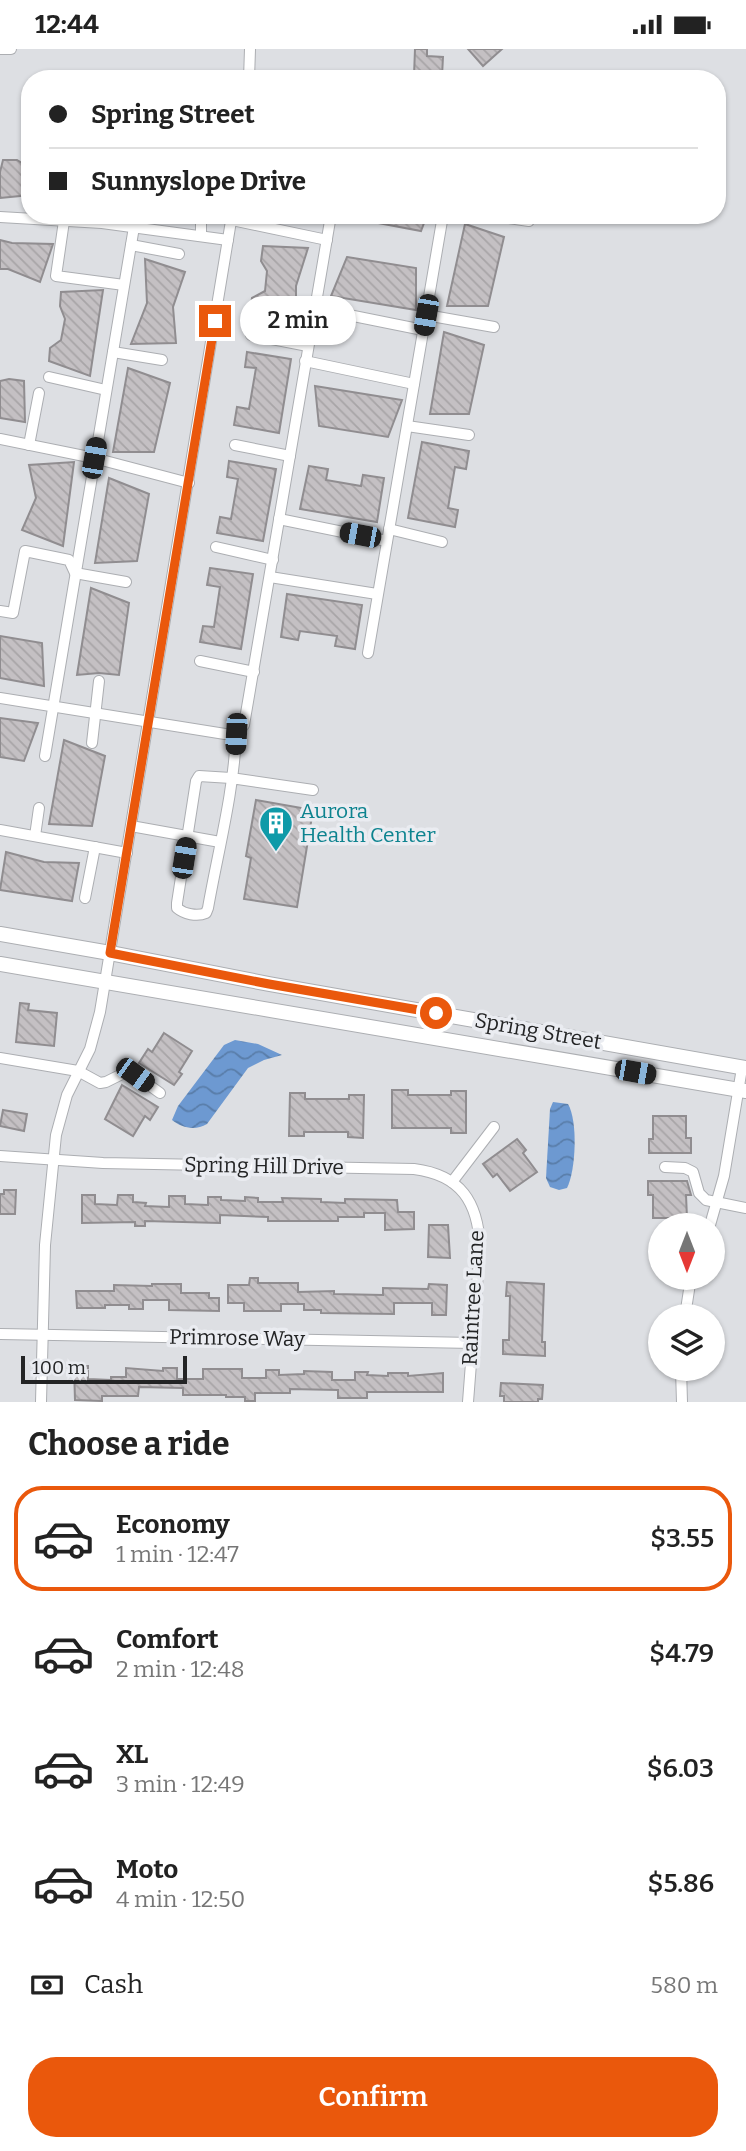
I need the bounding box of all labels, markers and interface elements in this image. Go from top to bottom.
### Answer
text: 12:44 [35,9,99,40]
text: Spring Street [91,99,255,130]
text: Sunnyslope Drive [91,166,306,197]
car [413,292,440,338]
callout: 2 min [240,296,355,345]
route end [199,305,231,337]
text: 2 min [268,306,328,334]
car [81,435,108,481]
car [338,521,383,549]
car [225,712,248,756]
place label: Aurora Health Center [300,798,436,848]
building icon: Aurora Health Center [257,804,295,853]
car [171,836,198,880]
route start [420,997,452,1029]
street label: Spring Street [473,1007,604,1055]
car [112,1054,159,1096]
car [613,1058,658,1086]
street label: Spring Hill Drive [184,1152,344,1180]
north arrow [648,1213,724,1290]
map controls [648,1213,725,1381]
street label: Raintree Lane [456,1230,490,1366]
button: layers [648,1304,725,1381]
street label: Primrose Way [169,1324,306,1352]
scale bar [21,1353,187,1385]
text: 100 m [32,1356,86,1379]
text: Choose a ride [28,1425,229,1463]
icon: car [32,1507,95,1570]
text: Economy [116,1509,230,1540]
text: $3.55 [650,1523,714,1554]
text: 1 min · 12:47 [116,1540,239,1568]
icon: car [32,1622,95,1685]
text: Comfort [116,1624,219,1655]
text: $4.79 [649,1638,714,1669]
text: 2 min · 12:48 [116,1655,244,1683]
icon: car [32,1737,95,1800]
text: XL [116,1739,148,1770]
text: $6.03 [647,1753,714,1784]
text: 3 min · 12:49 [116,1770,245,1798]
icon: car [32,1852,95,1915]
text: Moto [116,1854,178,1885]
text: $5.86 [648,1868,714,1899]
text: 4 min · 12:50 [116,1885,245,1913]
icon: cash [28,1966,66,2004]
text: Cash [84,1969,143,2000]
text: 580 m [651,1971,718,1999]
button: Confirm [28,2057,718,2137]

